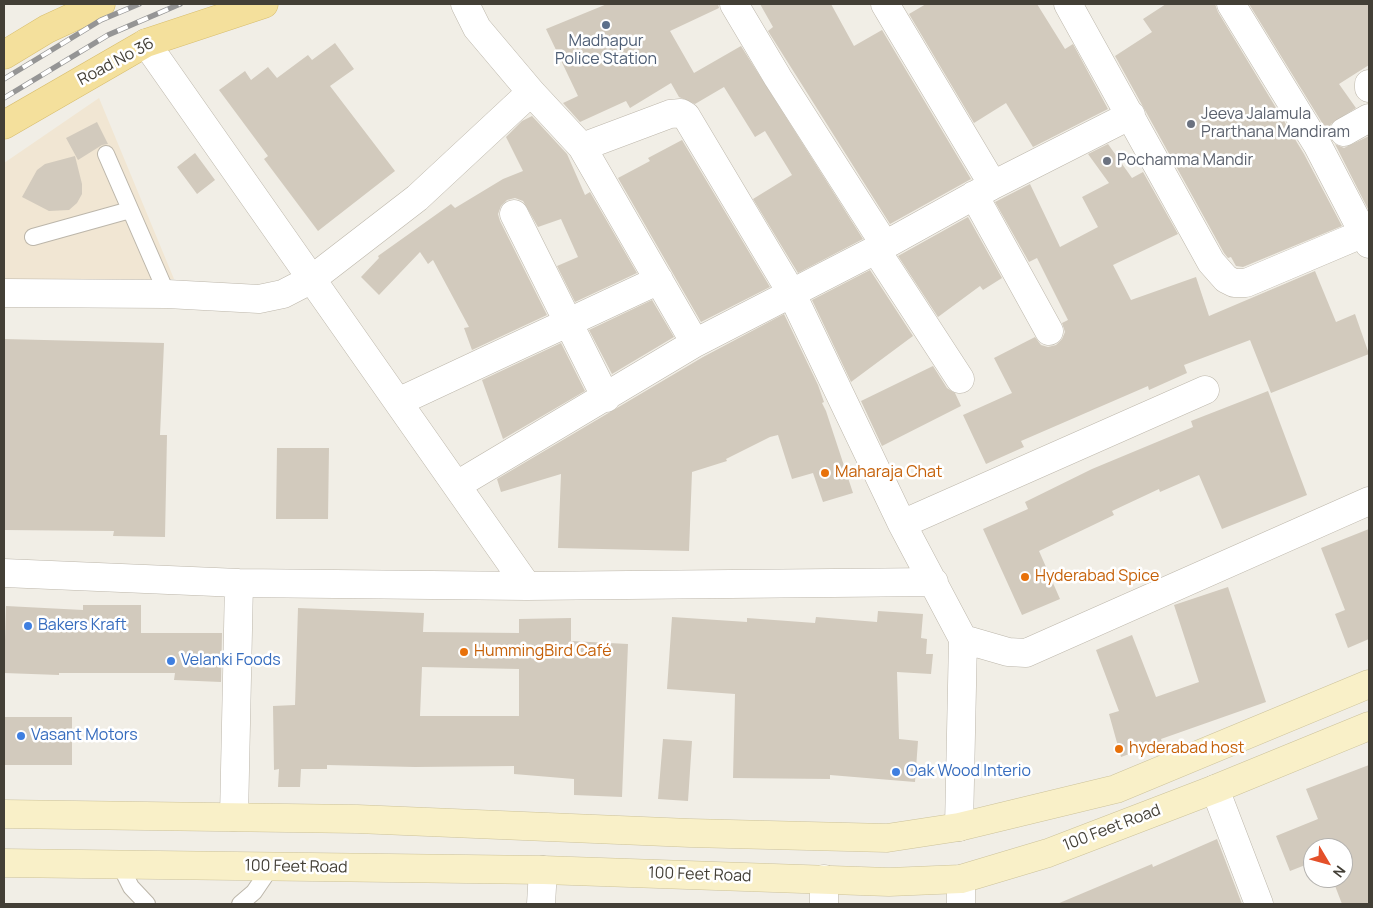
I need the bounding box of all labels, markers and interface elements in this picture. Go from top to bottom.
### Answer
marker: Madhapur Police Station [600,19,612,31]
place label: Madhapur Police Station [555,32,657,70]
street label: Road No 36 [75,34,157,90]
place label: Jeeva Jalamula Prarthana Mandiram [1201,105,1350,143]
marker: Jeeva Jalamula Prarthana Mandiram [1185,118,1197,130]
place label: Pochamma Mandir [1117,151,1253,171]
marker: Pochamma Mandir [1101,155,1113,167]
place label: Maharaja Chat [835,463,942,483]
marker: Maharaja Chat [819,467,831,479]
place label: Hyderabad Spice [1035,567,1159,587]
marker: Hyderabad Spice [1019,571,1031,583]
place label: Bakers Kraft [38,616,127,636]
marker: Bakers Kraft [22,620,34,632]
place label: HummingBird Café [474,642,611,662]
marker: HummingBird Café [458,646,470,658]
place label: Velanki Foods [181,651,281,671]
marker: Velanki Foods [165,655,177,667]
place label: Vasant Motors [31,726,138,746]
marker: Vasant Motors [15,730,27,742]
place label: hyderabad host [1129,739,1245,759]
marker: hyderabad host [1113,743,1125,755]
place label: Oak Wood Interio [906,762,1031,782]
marker: Oak Wood Interio [890,766,902,778]
street label: 100 Feet Road [1060,801,1164,855]
north arrow [1303,838,1353,888]
street label: 100 Feet Road [244,857,348,877]
text: N [1329,862,1350,881]
street label: 100 Feet Road [648,864,752,886]

